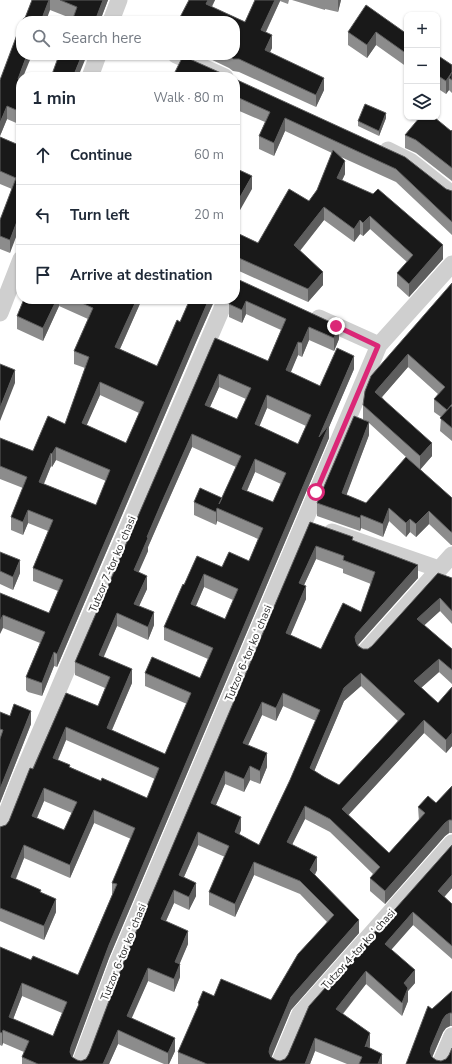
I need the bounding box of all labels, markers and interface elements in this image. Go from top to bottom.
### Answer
map controls [404,12,440,120]
button: + [404,12,440,48]
search box [16,16,240,60]
icon: search [30,27,52,49]
text: Search here [62,28,142,48]
button: − [404,48,440,84]
button: layers [404,84,440,120]
text: 1 min [32,87,76,110]
text: Walk · 80 m [153,89,224,107]
icon: ahead [32,144,54,166]
text: Continue [70,145,132,165]
text: 60 m [194,146,224,164]
icon: left [32,204,54,226]
text: Turn left [70,205,129,225]
text: 20 m [194,206,224,224]
icon: arrive [32,264,54,286]
text: Arrive at destination [70,265,213,285]
route end [327,317,345,335]
route start [307,483,325,501]
street label: Tutzor 7-tor koʻchasi [85,514,140,615]
street label: Tutzor 6-tor koʻchasi [221,603,276,704]
street label: Tutzor 6-tor koʻchasi [97,901,150,1003]
street label: Tutzor 4-tor koʻchasi [318,906,399,993]

